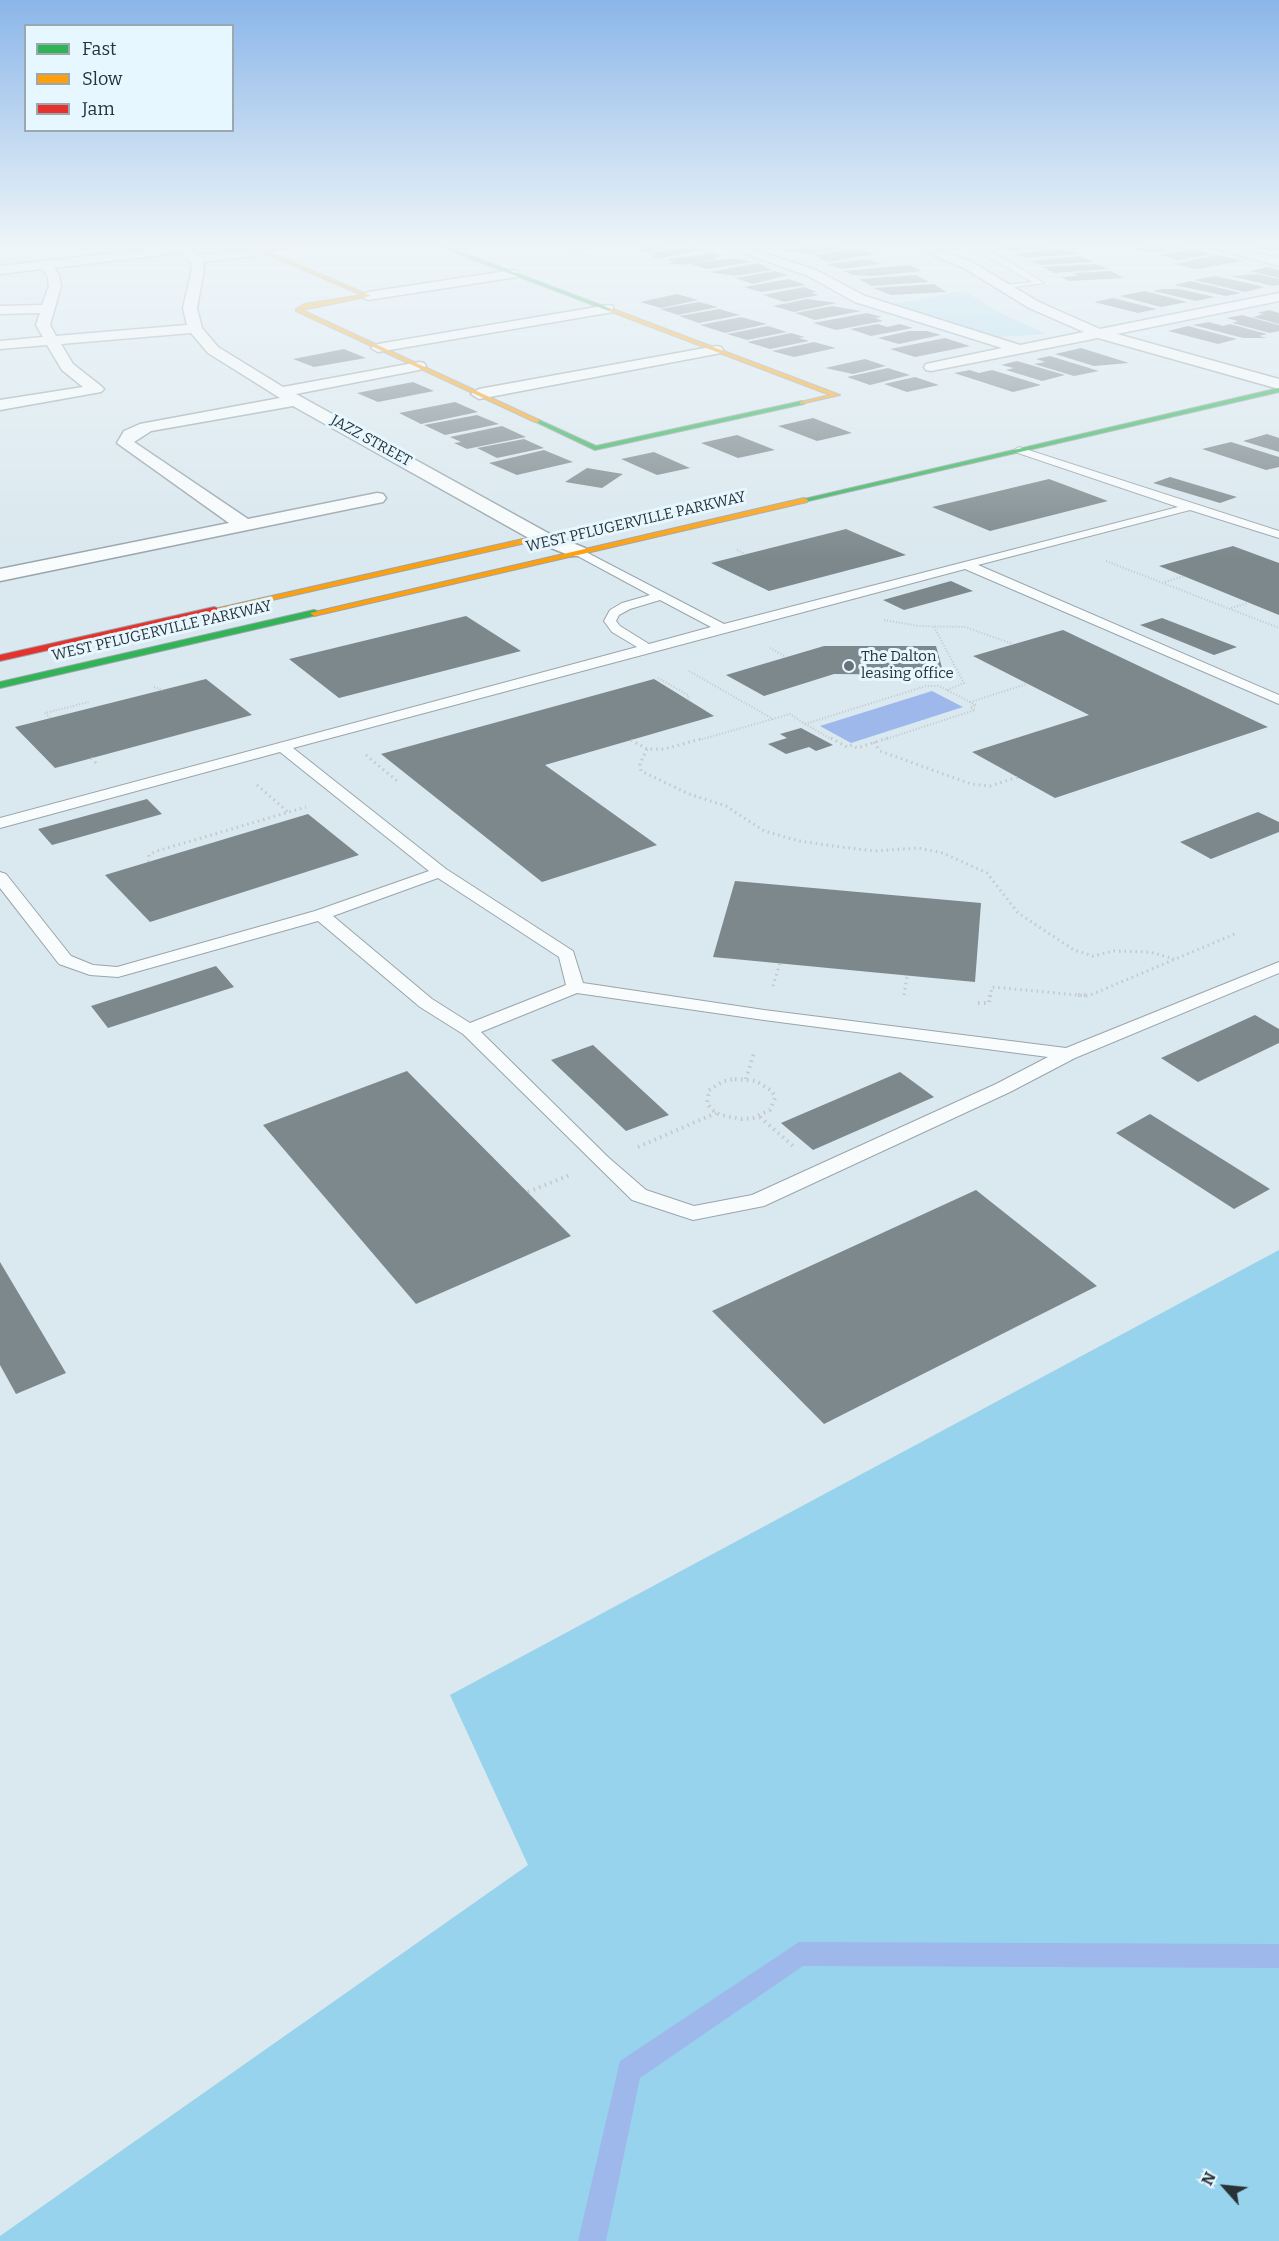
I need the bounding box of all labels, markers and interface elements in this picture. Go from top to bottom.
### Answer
legend [24,24,234,132]
text: Fast [82,38,117,60]
text: Slow [82,68,122,90]
text: Jam [82,98,115,120]
street label: JAZZ STREET [327,411,415,471]
street label: WEST PFLUGERVILLE PARKWAY [524,488,748,556]
street label: WEST PFLUGERVILLE PARKWAY [50,597,274,665]
place label: The Dalton leasing office [861,648,954,683]
marker: The Dalton leasing office [842,659,856,673]
north arrow [1195,2157,1255,2217]
text: N [1197,2169,1220,2188]

